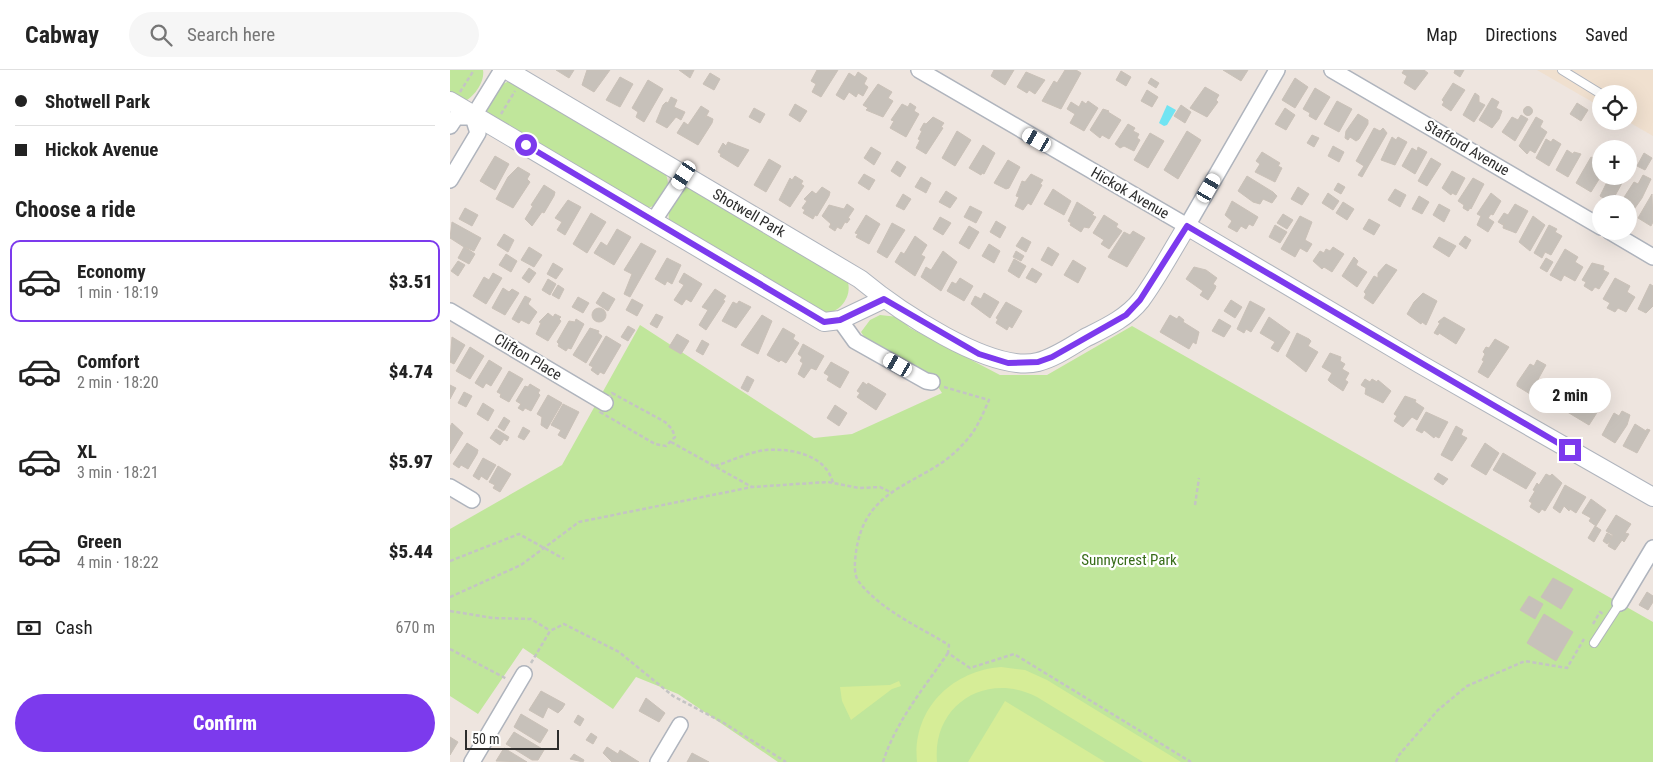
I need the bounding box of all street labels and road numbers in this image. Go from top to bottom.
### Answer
street label: Stafford Avenue [1421,116,1513,180]
street label: Hickok Avenue [1088,163,1172,223]
street label: Shotwell Park [709,185,789,241]
street label: Clifton Place [491,330,565,384]

